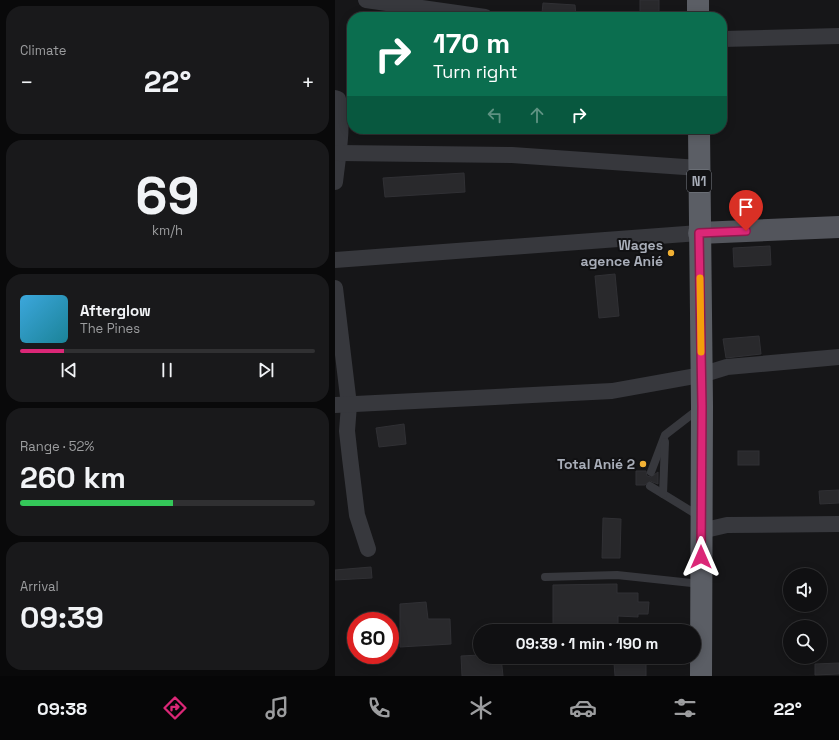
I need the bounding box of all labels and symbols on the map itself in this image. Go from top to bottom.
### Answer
road number: N1 [687,170,711,192]
pin [729,190,763,231]
place label: Wages agence Anié [580,236,663,270]
marker: Wages agence Anié [666,248,676,258]
place label: Total Anié 2 [557,455,635,473]
marker: Total Anié 2 [638,459,648,469]
position arrow [680,536,722,578]
speed limit sign: 80 [347,612,399,664]

